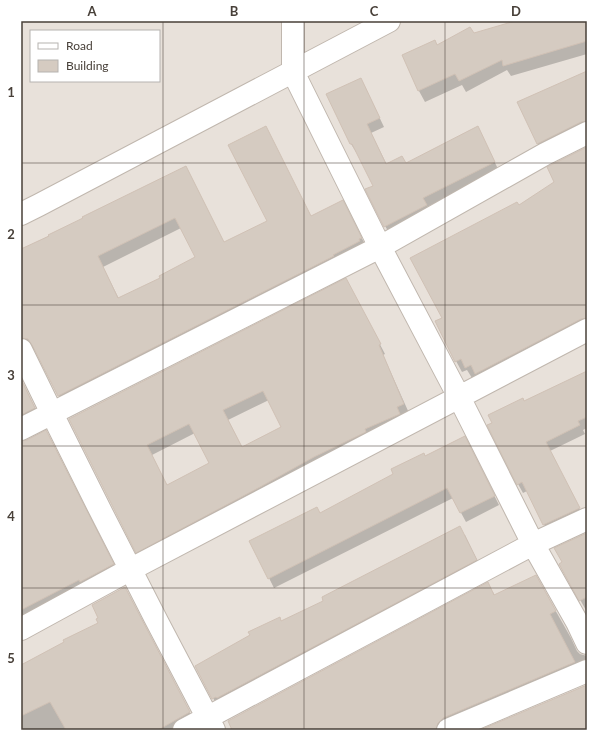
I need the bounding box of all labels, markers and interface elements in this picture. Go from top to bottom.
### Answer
text: A [86,3,97,19]
text: B [230,3,239,19]
text: C [370,3,379,19]
text: D [511,3,521,19]
legend [30,30,160,82]
text: Road [66,38,93,53]
text: Building [66,58,109,73]
text: 1 [7,84,15,100]
text: 2 [7,226,15,242]
text: 3 [7,367,15,383]
text: 4 [7,508,15,524]
text: 5 [7,650,15,666]

